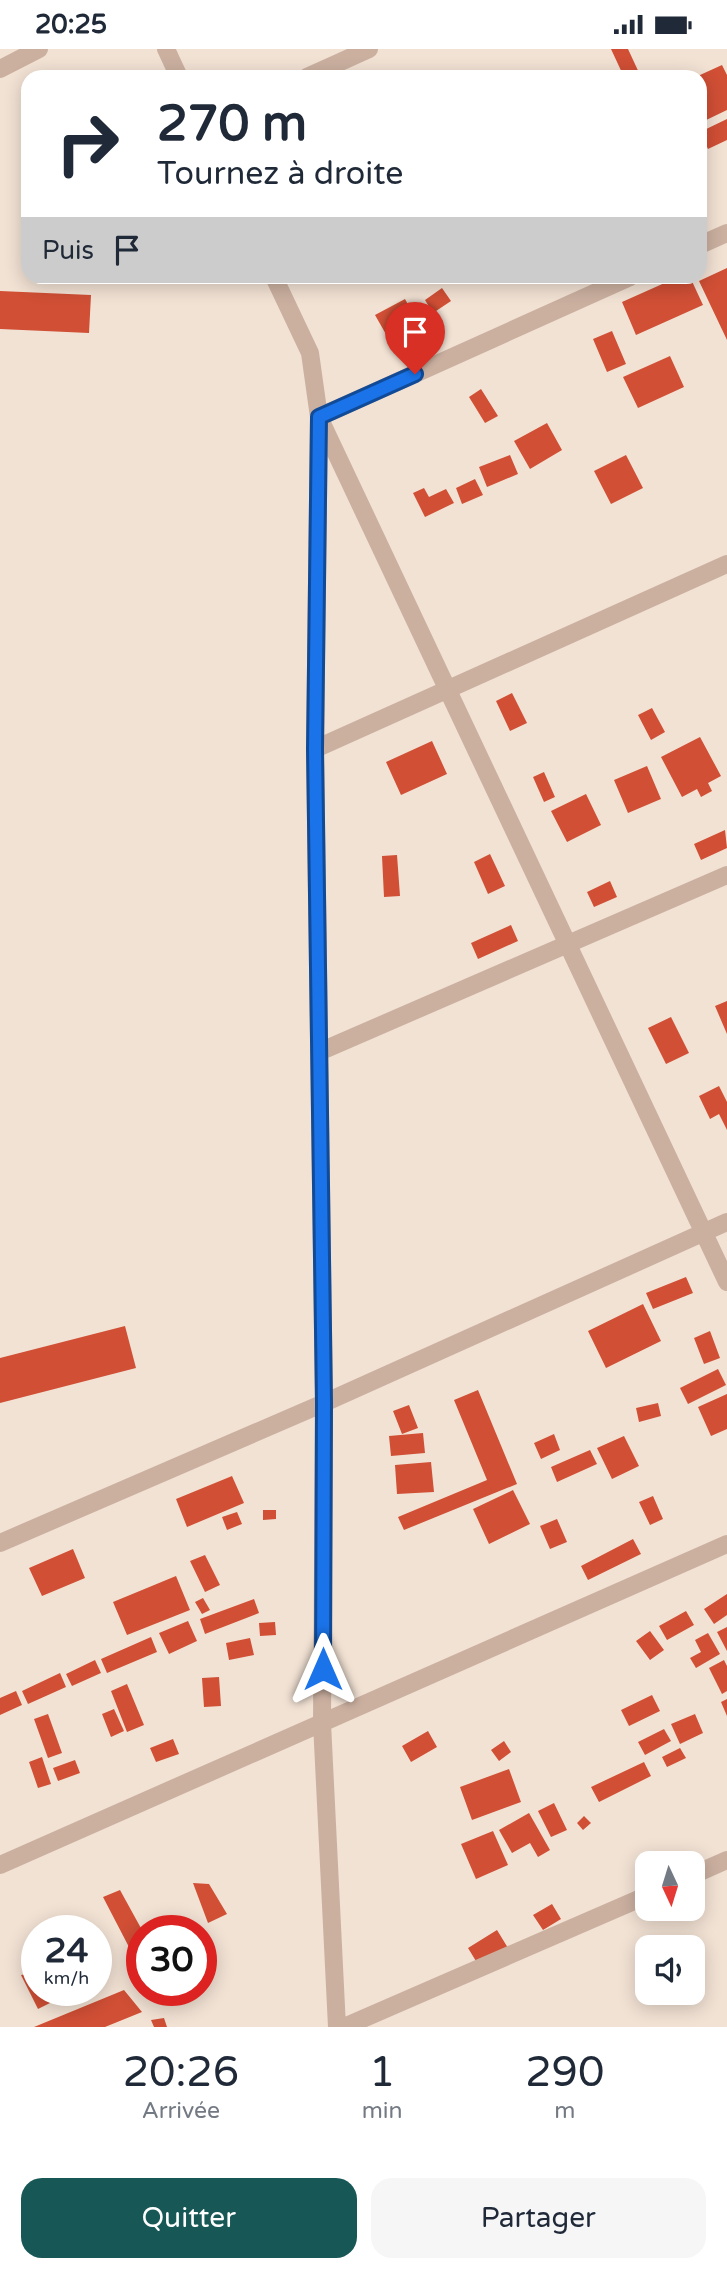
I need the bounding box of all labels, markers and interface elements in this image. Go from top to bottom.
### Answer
text: 20:25 [35,9,107,40]
text: 270 m [157,95,307,154]
icon: right [42,98,133,189]
text: Tournez à droite [157,155,403,193]
icon: arrive [108,231,146,269]
text: Puis [42,235,94,266]
pin [385,302,445,374]
icon: arrive [396,313,434,351]
position arrow [286,1632,360,1706]
north arrow [635,1851,705,1921]
map controls [635,1851,705,2005]
speed limit sign: 30 [126,1915,217,2006]
text: 24 [45,1930,88,1972]
button: sound [635,1935,705,2005]
text: km/h [44,1967,89,1989]
text: 20:26 [123,2047,239,2098]
text: 1 [369,2047,395,2098]
text: 290 [525,2047,604,2098]
text: Arrivée [142,2097,220,2125]
text: min [362,2097,403,2125]
text: m [554,2097,575,2125]
button: Quitter [21,2178,357,2258]
button: Partager [371,2178,706,2258]

